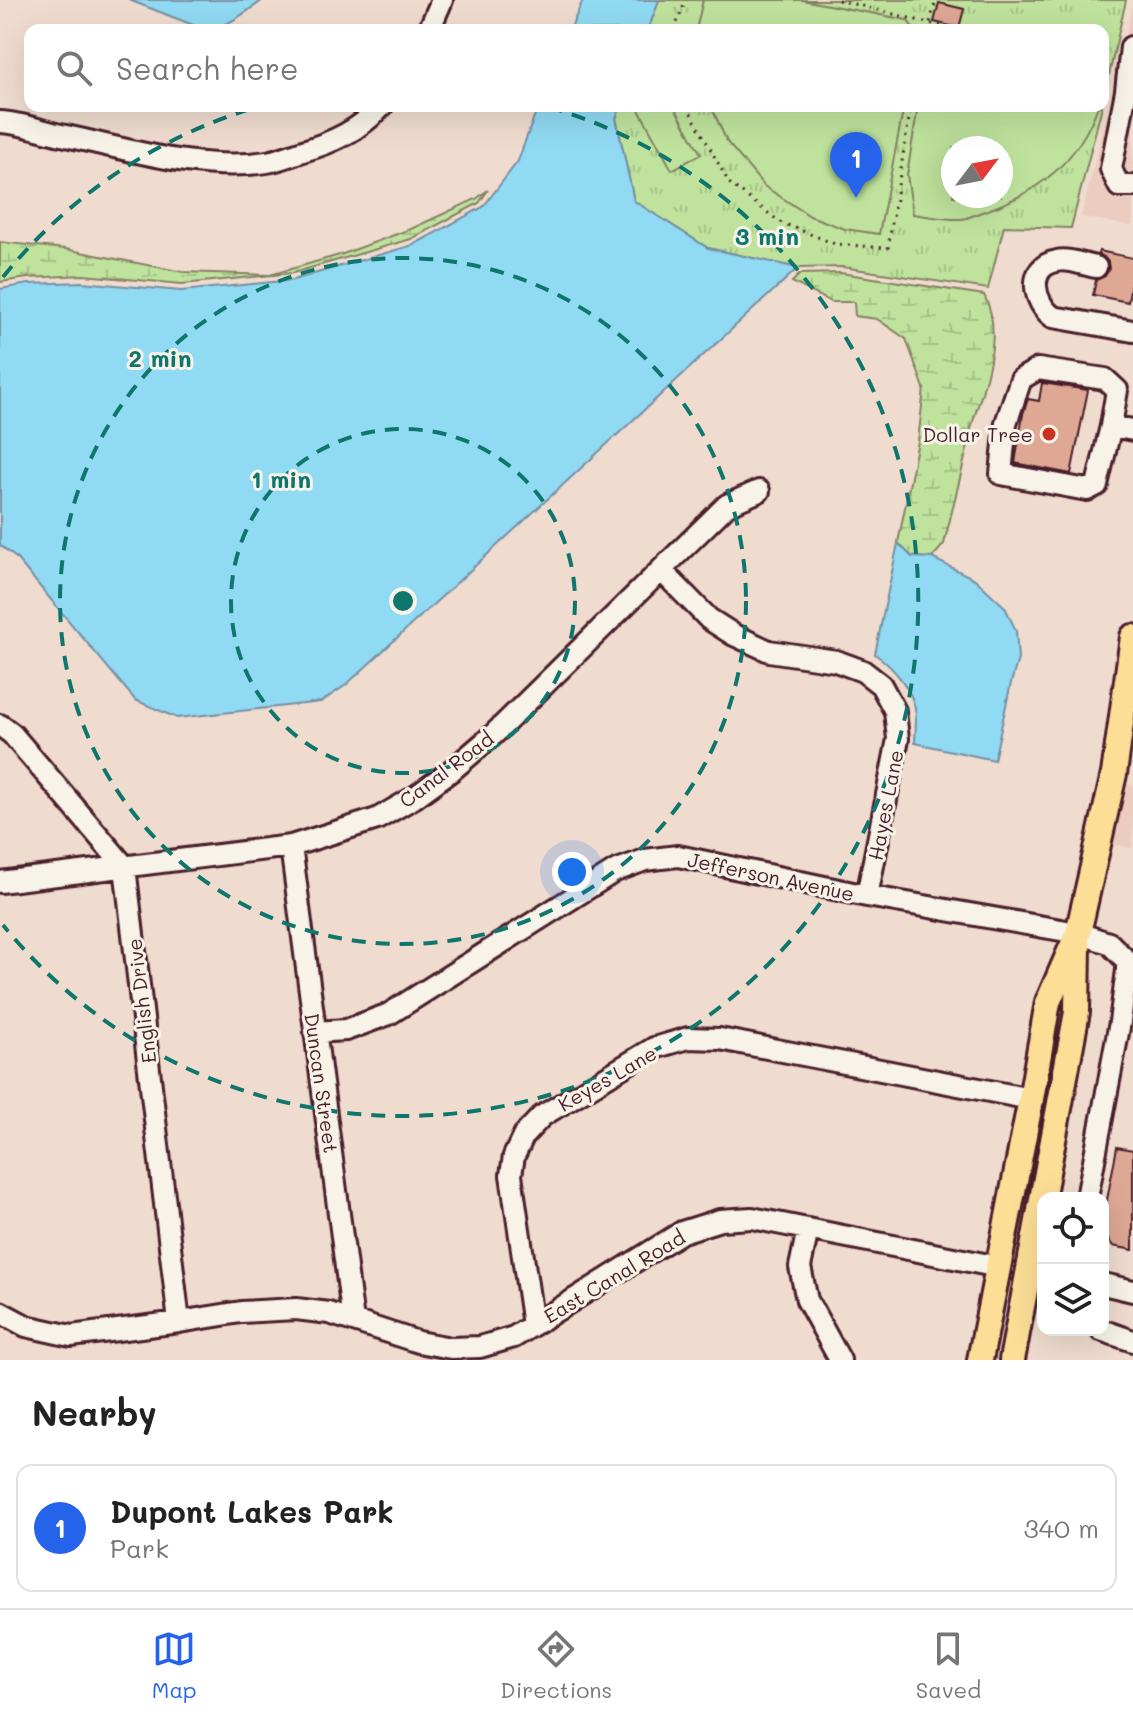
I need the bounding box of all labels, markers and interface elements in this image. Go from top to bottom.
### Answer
search box [24,24,1109,112]
icon: search [52,46,96,90]
text: Search here [116,48,299,88]
pin: 1 [830,132,882,198]
north arrow [941,136,1013,208]
text: 3 min [735,220,799,251]
text: 2 min [129,342,192,373]
place label: Dollar Tree [923,421,1033,447]
marker: Dollar Tree [1040,425,1058,443]
text: 1 min [251,463,311,494]
centre of rings [389,587,417,615]
street label: Canal Road [394,725,498,813]
street label: Hayes Lane [862,747,908,863]
street label: Jefferson Avenue [685,846,857,906]
your location [552,852,592,892]
street label: English Drive [120,937,162,1065]
street label: Duncan Street [299,1011,345,1155]
street label: Keyes Lane [553,1039,661,1117]
map controls [1037,1192,1109,1336]
button: locate [1037,1192,1109,1264]
street label: East Canal Road [539,1224,689,1328]
button: layers [1037,1264,1109,1336]
text: Nearby [32,1390,157,1435]
text: Dupont Lakes Park [110,1491,394,1531]
text: 1 [54,1511,66,1545]
text: 340 m [1023,1511,1099,1545]
text: Park [110,1531,169,1565]
tab: Map [152,1627,197,1704]
tab: Directions [500,1627,612,1704]
tab: Saved [916,1627,981,1704]

